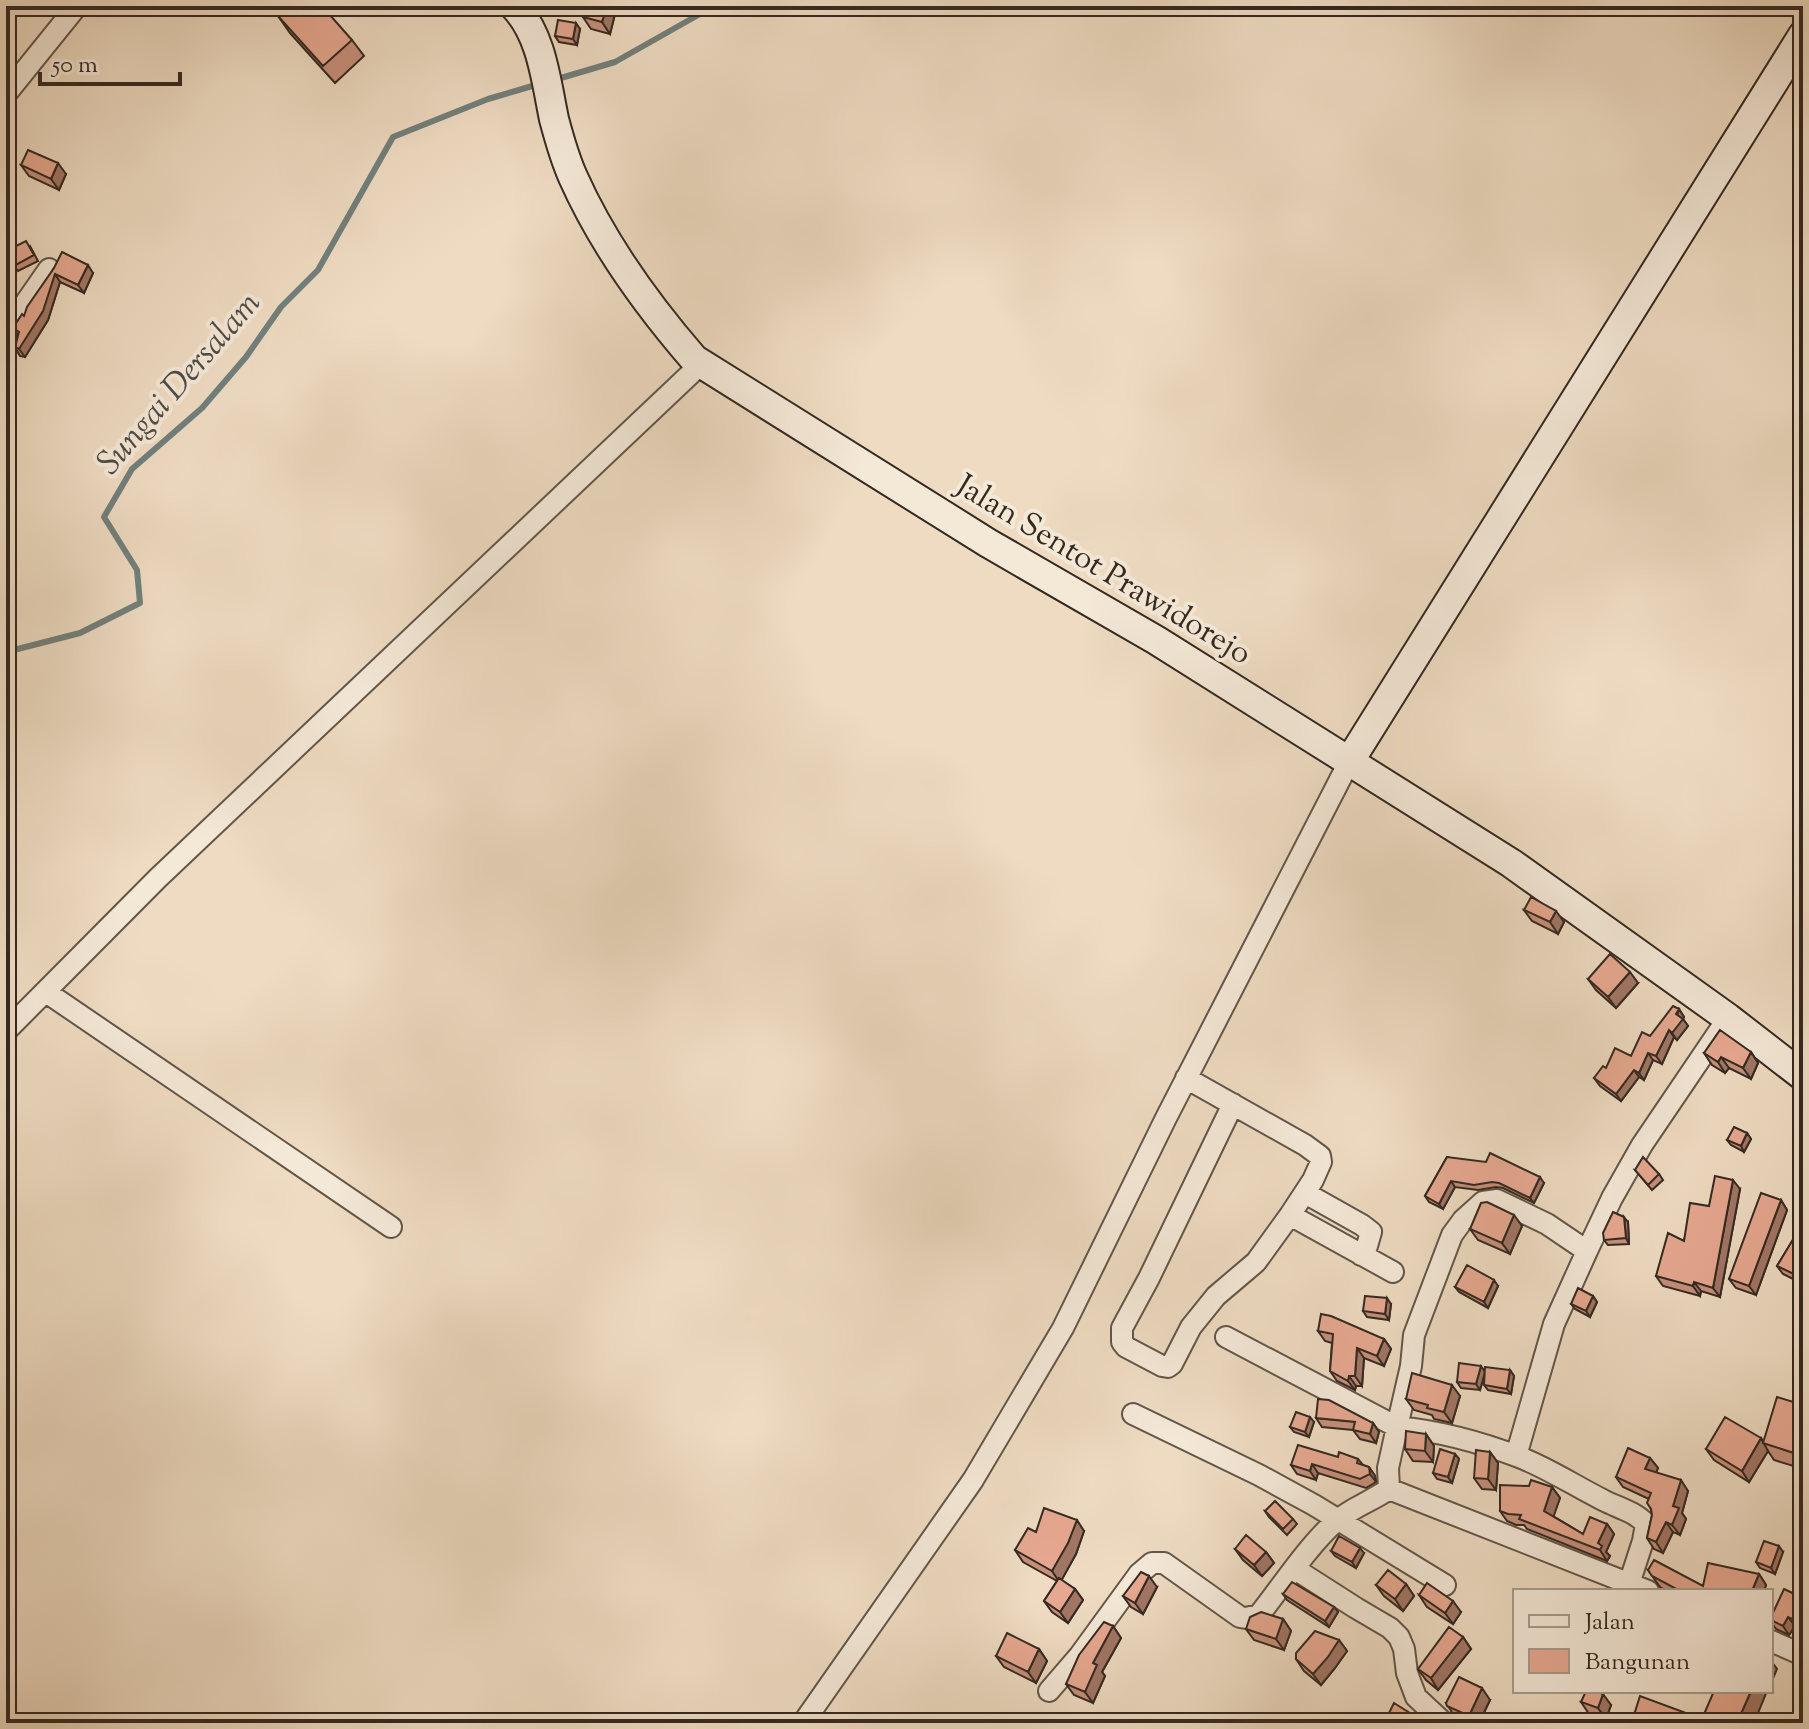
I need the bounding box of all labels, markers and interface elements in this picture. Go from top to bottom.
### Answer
scale bar [40,36,180,86]
text: 50 m [50,49,98,83]
water label: Sungai Dersalam [86,282,274,486]
street label: Jalan Sentot Prawidorejo [945,463,1259,678]
legend [1513,1589,1773,1693]
text: Jalan [1583,1606,1635,1640]
text: Bangunan [1585,1646,1690,1680]

